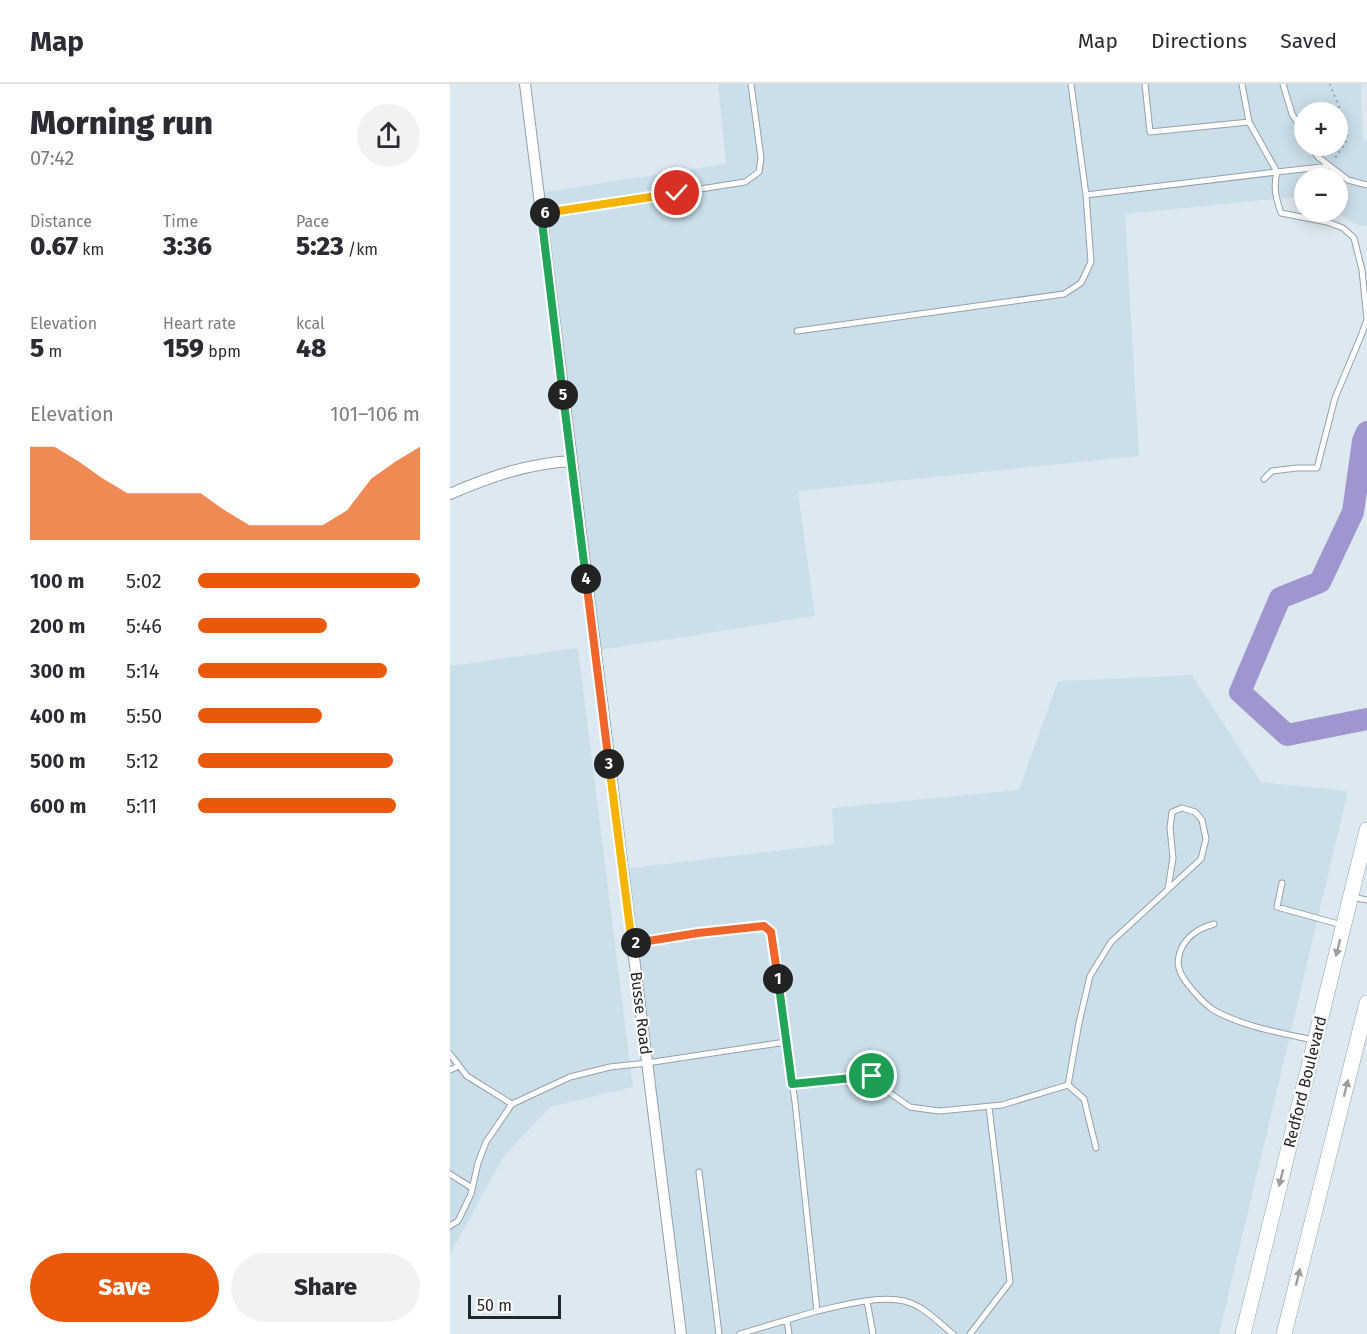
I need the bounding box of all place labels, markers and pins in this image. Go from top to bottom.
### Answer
pin [651,167,702,218]
pin: 6 [530,198,560,228]
pin: 5 [548,380,578,410]
pin: 4 [571,564,601,594]
pin: 3 [594,749,624,779]
pin: 2 [621,928,651,958]
pin: 1 [763,964,793,994]
pin [846,1050,897,1101]

